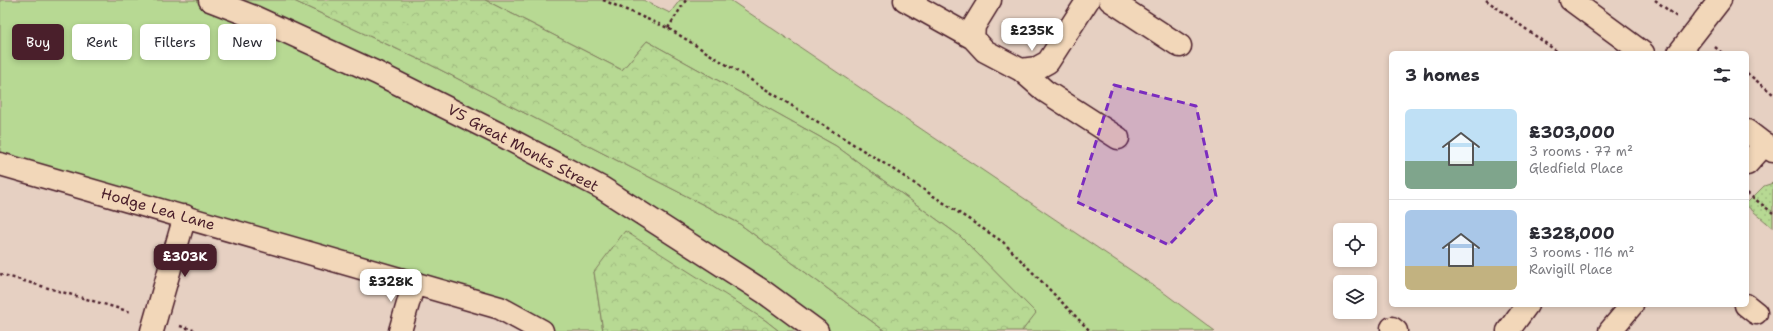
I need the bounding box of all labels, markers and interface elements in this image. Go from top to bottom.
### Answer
pin: £235K [1004,18,1060,52]
text: £235K [1010,22,1054,39]
chip: Buy [12,24,64,60]
chip: Rent [72,24,132,60]
chip: Filters [140,24,210,60]
chip: New [218,24,276,60]
text: 3 homes [1405,64,1480,86]
icon: filters [1711,64,1733,86]
street label: V5 Great Monks Street [444,100,602,196]
text: £303,000 [1529,121,1615,143]
icon: home [1437,125,1485,173]
text: 3 rooms · 77 m² [1529,143,1633,160]
text: Gledfield Place [1529,160,1623,177]
street label: Hodge Lea Lane [99,183,217,235]
text: £328,000 [1529,222,1615,244]
map controls [1333,223,1377,319]
button: locate [1333,223,1377,267]
icon: home [1437,226,1485,274]
pin: £303K [157,244,213,278]
text: 3 rooms · 116 m² [1529,244,1635,261]
text: £303K [163,248,207,265]
text: Ravigill Place [1529,261,1613,278]
pin: £328K [363,269,419,303]
text: £328K [369,273,413,290]
button: layers [1333,275,1377,319]

